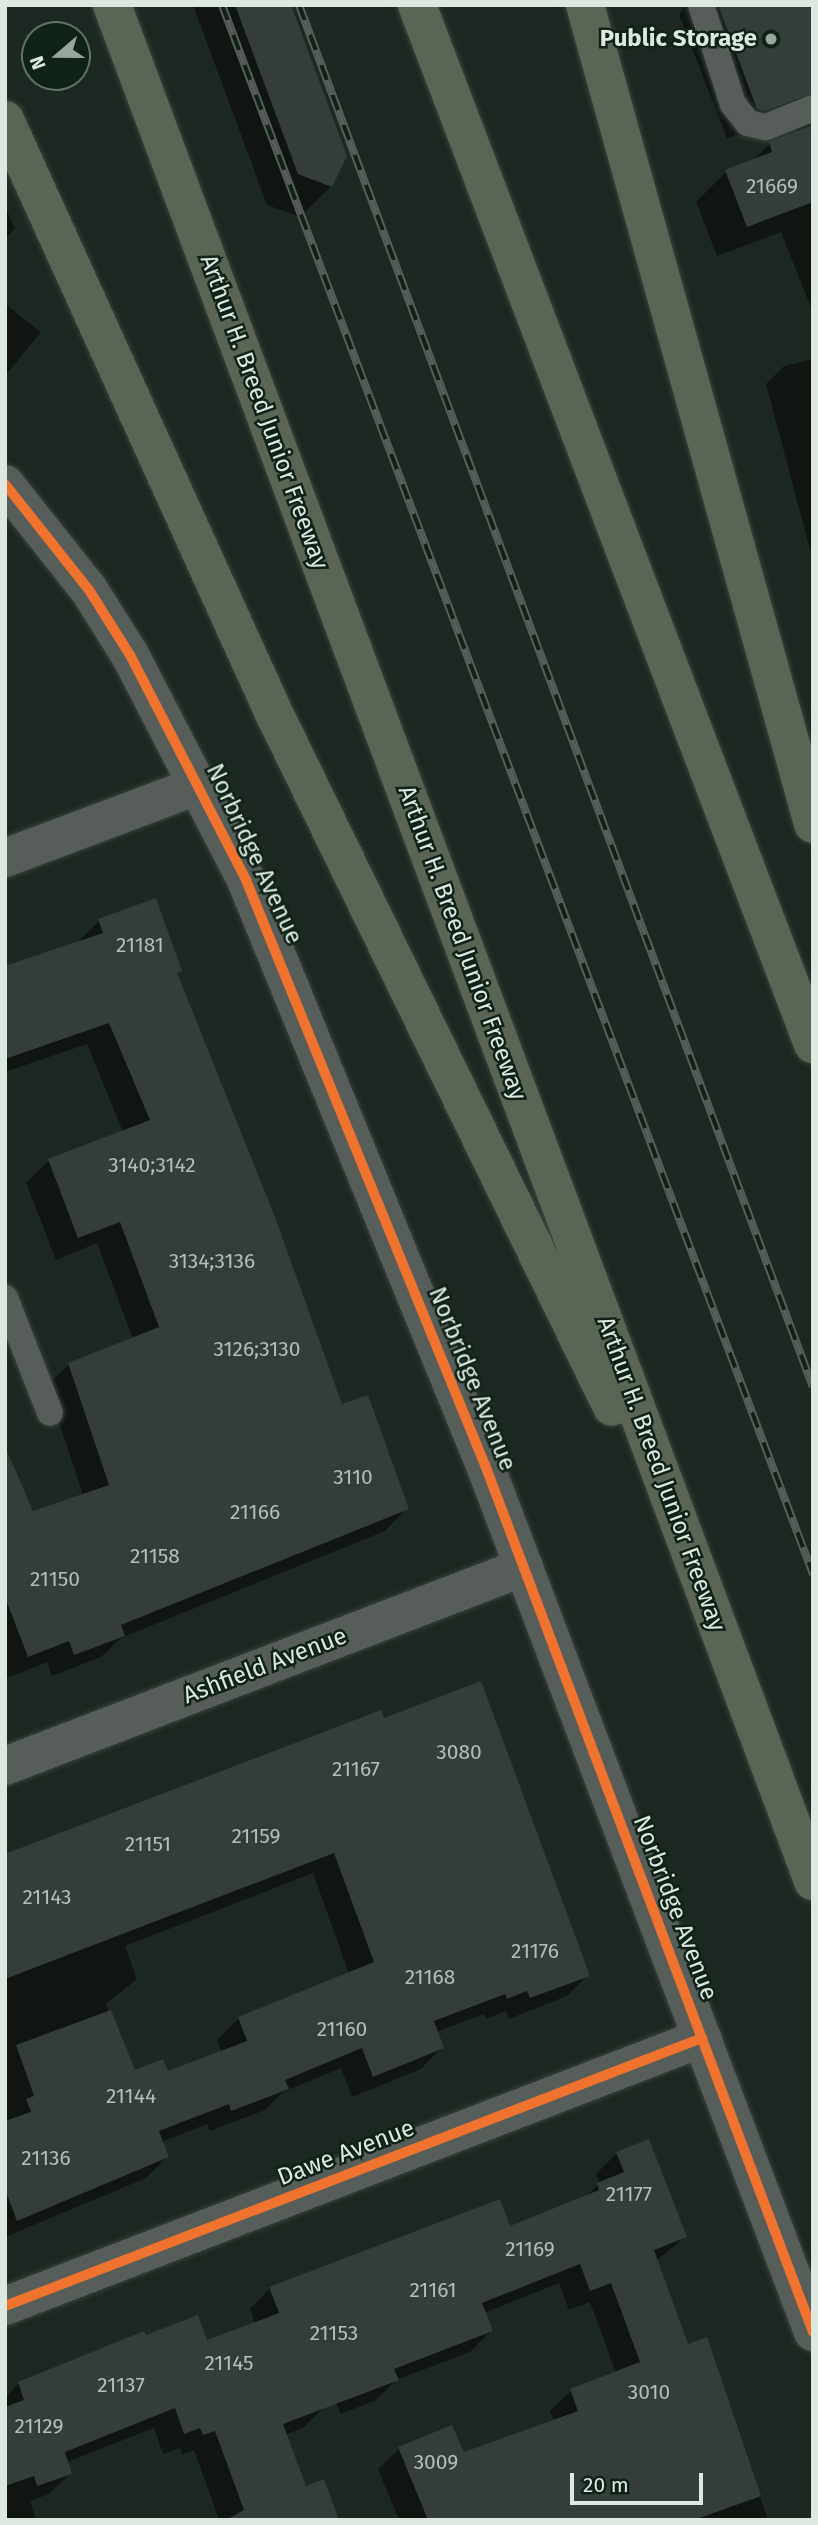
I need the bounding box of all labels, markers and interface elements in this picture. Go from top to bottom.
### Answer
north arrow [21,21,91,91]
place label: Public Storage [600,25,757,53]
marker: Public Storage [763,31,779,47]
text: N [25,53,51,73]
house number: 21669 [746,173,798,199]
street label: Arthur H. Breed Junior Freeway [194,251,334,573]
street label: Norbridge Avenue [200,759,308,949]
street label: Arthur H. Breed Junior Freeway [392,782,532,1104]
house number: 21181 [116,932,164,958]
house number: 3140;3142 [108,1152,196,1178]
house number: 3134;3136 [169,1248,255,1274]
street label: Norbridge Avenue [422,1283,522,1475]
street label: Arthur H. Breed Junior Freeway [591,1313,731,1635]
house number: 3126;3130 [213,1336,301,1362]
house number: 3110 [333,1464,373,1490]
house number: 21166 [230,1499,280,1525]
house number: 21158 [130,1543,180,1569]
house number: 21150 [30,1566,80,1592]
street label: Ashfield Avenue [179,1622,351,1710]
house number: 3080 [436,1739,482,1765]
house number: 21167 [332,1756,380,1782]
street label: Norbridge Avenue [627,1812,723,2004]
house number: 21159 [232,1823,280,1849]
house number: 21151 [125,1831,171,1857]
house number: 21143 [22,1884,72,1910]
house number: 21176 [511,1938,559,1964]
house number: 21168 [405,1964,455,1990]
house number: 21160 [317,2016,367,2042]
house number: 21144 [106,2083,156,2109]
street label: Dawe Avenue [273,2114,419,2192]
house number: 21136 [21,2145,71,2171]
house number: 21177 [606,2181,652,2207]
house number: 21169 [505,2236,555,2262]
house number: 21161 [409,2277,457,2303]
house number: 21153 [310,2320,358,2346]
house number: 21145 [204,2350,254,2376]
house number: 21137 [97,2372,145,2398]
house number: 3010 [628,2379,670,2405]
house number: 21129 [15,2413,63,2439]
house number: 3009 [414,2449,458,2475]
scale bar [573,2458,706,2502]
text: 20 m [583,2472,629,2498]

